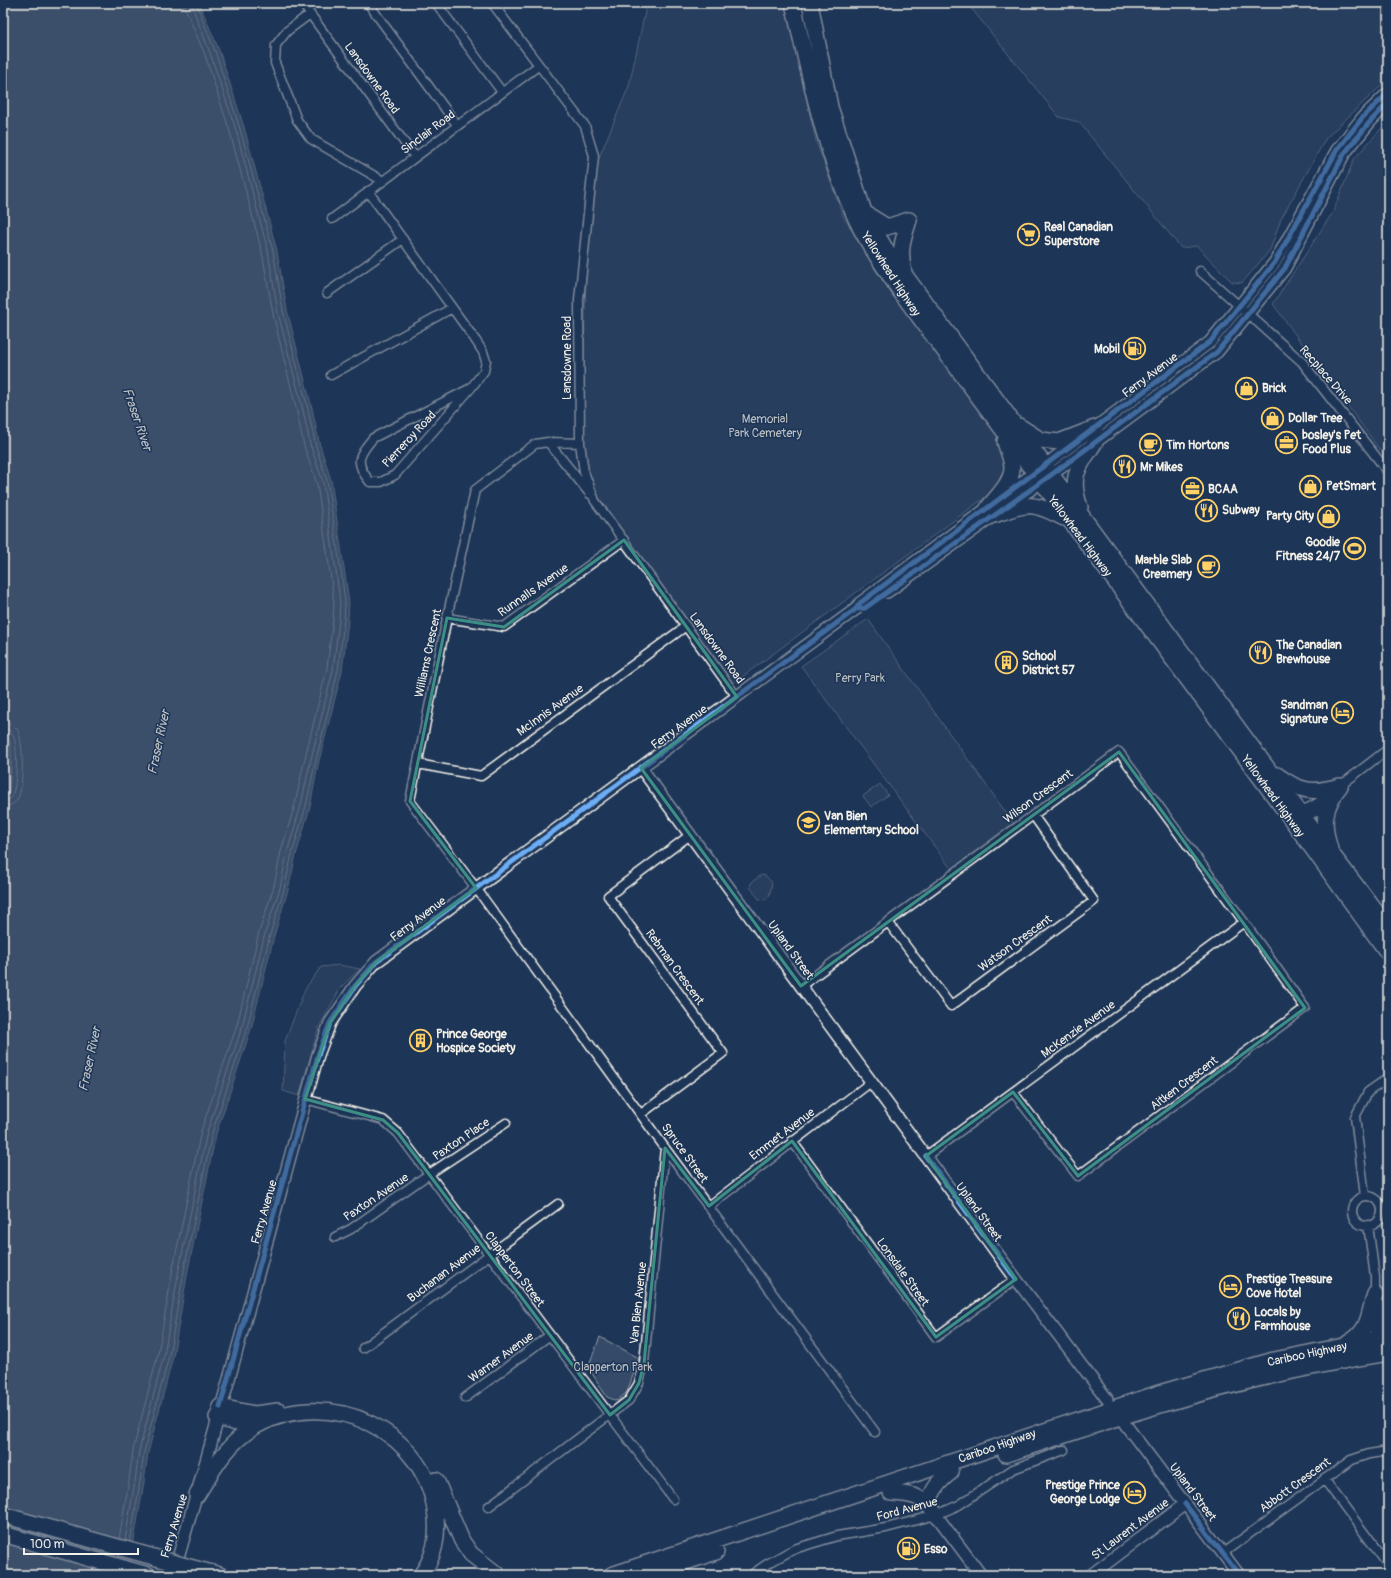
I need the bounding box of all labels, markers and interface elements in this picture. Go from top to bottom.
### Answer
street label: Lansdowne Road [341,40,402,117]
street label: Sinclair Road [398,107,459,158]
place label: Real Canadian Superstore [1044,220,1113,249]
supermarket icon: Real Canadian Superstore [1015,221,1041,247]
street label: Yellowhead Highway [857,228,923,319]
street label: Lansdowne Road [560,316,575,400]
fuel station icon: Mobil [1122,336,1148,362]
place label: Mobil [1094,342,1120,357]
street label: Recplace Drive [1296,343,1355,408]
street label: Ferry Avenue [1119,350,1181,401]
shop icon: Brick [1234,375,1260,401]
place label: Brick [1262,381,1287,396]
water label: Fraser River [119,386,156,455]
shop icon: Dollar Tree [1259,405,1285,431]
street label: Pierreroy Road [379,408,439,471]
place label: Dollar Tree [1288,411,1343,426]
park label: Memorial Park Cemetery [728,412,802,441]
place label: bosley's Pet Food Plus [1302,428,1362,457]
office icon: bosley's Pet Food Plus [1273,429,1299,455]
cafe icon: Tim Hortons [1138,432,1164,458]
place label: Tim Hortons [1165,438,1230,453]
restaurant icon: Mr Mikes [1111,454,1137,480]
place label: Mr Mikes [1140,460,1183,475]
shop icon: PetSmart [1298,473,1324,499]
office icon: BCAA [1179,476,1205,502]
place label: PetSmart [1326,479,1377,494]
place label: BCAA [1208,482,1238,497]
street label: Yellowhead Highway [1044,492,1115,580]
restaurant icon: Subway [1193,497,1219,523]
place label: Subway [1222,503,1261,518]
shop icon: Party City [1316,503,1342,529]
place label: Party City [1266,509,1315,524]
place label: Goodie Fitness 24/7 [1275,535,1341,564]
sports icon: Goodie Fitness 24/7 [1342,536,1368,562]
place label: Marble Slab Creamery [1135,553,1193,582]
cafe icon: Marble Slab Creamery [1195,554,1221,580]
street label: Runnalls Avenue [495,560,572,620]
street label: Williams Crescent [412,607,445,699]
street label: Lansdowne Road [686,610,747,687]
place label: The Canadian Brewhouse [1275,638,1342,667]
restaurant icon: The Canadian Brewhouse [1247,639,1273,665]
place label: School District 57 [1022,649,1075,678]
building icon: School District 57 [994,650,1020,676]
park label: Perry Park [835,671,885,686]
street label: McInnis Avenue [514,681,587,740]
place label: Sandman Signature [1280,698,1329,727]
hotel icon: Sandman Signature [1330,699,1356,725]
street label: Ferry Avenue [648,702,710,753]
water label: Fraser River [144,706,174,776]
street label: Yellowhead Highway [1237,752,1307,840]
street label: Wilson Crescent [1001,766,1076,827]
place label: Van Bien Elementary School [824,809,919,838]
school or university icon: Van Bien Elementary School [795,810,821,836]
street label: Ferry Avenue [387,894,449,945]
street label: Watson Crescent [976,912,1055,975]
street label: Upland Street [764,918,817,983]
street label: Rebman Crescent [642,926,707,1008]
street label: McKenzie Avenue [1038,997,1118,1061]
water label: Fraser River [75,1023,105,1093]
place label: Prince George Hospice Society [436,1027,516,1056]
building icon: Prince George Hospice Society [407,1028,433,1054]
street label: Aitken Crescent [1147,1053,1221,1114]
street label: Emmet Avenue [747,1105,818,1164]
street label: Paxton Place [430,1115,493,1164]
street label: Spruce Street [658,1121,711,1186]
street label: Paxton Avenue [341,1170,412,1225]
street label: Ferry Avenue [248,1178,281,1246]
street label: Upland Street [952,1180,1005,1245]
street label: Clapperton Street [481,1229,548,1310]
street label: Lonsdale Street [873,1235,932,1309]
street label: Buchanan Avenue [405,1241,484,1306]
street label: Van Bien Avenue [627,1261,650,1345]
place label: Prestige Treasure Cove Hotel [1246,1272,1333,1301]
hotel icon: Prestige Treasure Cove Hotel [1218,1273,1244,1299]
place label: Locals by Farmhouse [1254,1305,1311,1334]
restaurant icon: Locals by Farmhouse [1225,1306,1251,1332]
street label: Warner Avenue [466,1329,537,1386]
street label: Cariboo Highway [1266,1339,1348,1370]
park label: Clapperton Park [574,1360,652,1375]
street label: Cariboo Highway [956,1426,1038,1467]
street label: Abbott Crescent [1257,1454,1334,1516]
street label: Upland Street [1166,1460,1220,1525]
place label: Prestige Prince George Lodge [1045,1478,1121,1507]
hotel icon: Prestige Prince George Lodge [1122,1479,1148,1505]
street label: Ferry Avenue [158,1492,191,1560]
street label: Ford Avenue [875,1494,939,1525]
street label: St Laurent Avenue [1089,1495,1172,1563]
scale bar [24,1530,138,1556]
fuel station icon: Esso [895,1536,921,1562]
text: 100 m [30,1537,65,1552]
place label: Esso [924,1542,948,1557]

